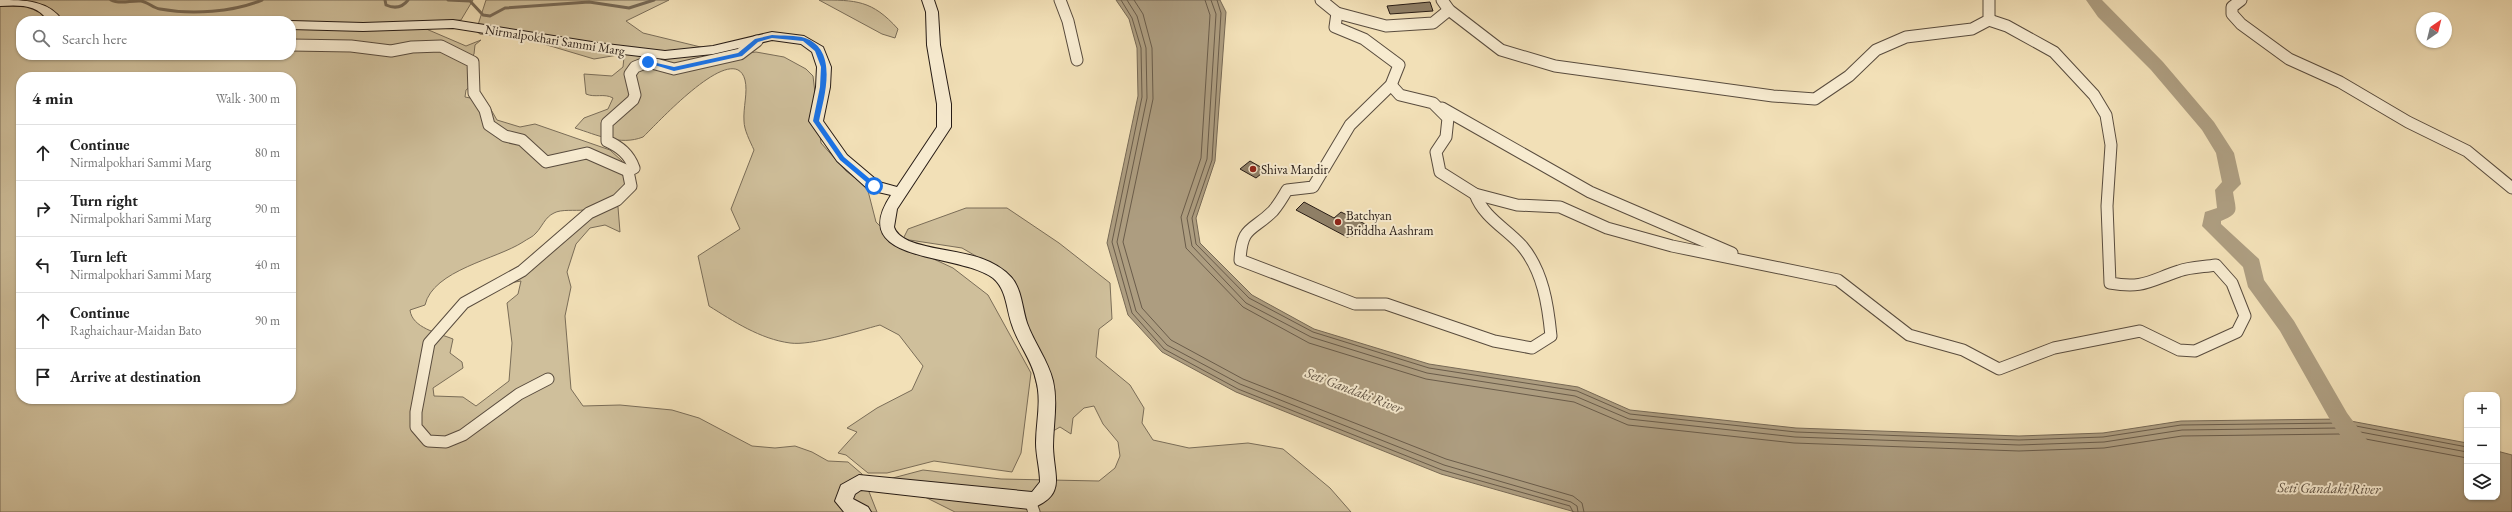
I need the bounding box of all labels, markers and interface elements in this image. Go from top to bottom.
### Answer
north arrow [2416,12,2452,48]
search box [16,16,296,60]
street label: Nirmalpokhari Sammi Marg [484,21,626,59]
icon: search [30,27,52,49]
text: Search here [62,29,127,48]
route end [639,53,657,71]
text: 4 min [32,87,73,109]
text: Walk · 300 m [216,90,280,107]
text: Continue [70,135,130,154]
icon: ahead [32,142,54,164]
text: 80 m [255,144,280,161]
text: Nirmalpokhari Sammi Marg [70,154,211,171]
place label: Shiva Mandir [1261,161,1328,178]
marker: Shiva Mandir [1248,164,1258,174]
route start [865,177,883,195]
text: Turn right [70,191,138,210]
icon: right [32,198,54,220]
text: 90 m [255,200,280,217]
place label: Batchyan Briddha Aashram [1346,207,1434,239]
text: Nirmalpokhari Sammi Marg [70,210,211,227]
marker: Batchyan Briddha Aashram [1333,217,1343,227]
text: Turn left [70,247,127,266]
icon: left [32,254,54,276]
text: 40 m [255,256,280,273]
text: Nirmalpokhari Sammi Marg [70,266,211,283]
text: Continue [70,303,130,322]
icon: ahead [32,310,54,332]
text: 90 m [255,312,280,329]
text: Raghaichaur-Maidan Bato [70,322,202,339]
water label: Seti Gandaki River [1302,363,1406,417]
icon: arrive [32,366,54,388]
text: Arrive at destination [70,367,201,386]
map controls [2464,392,2500,500]
button: + [2464,392,2500,428]
button: − [2464,428,2500,464]
button: layers [2464,464,2500,500]
water label: Seti Gandaki River [2277,478,2381,498]

